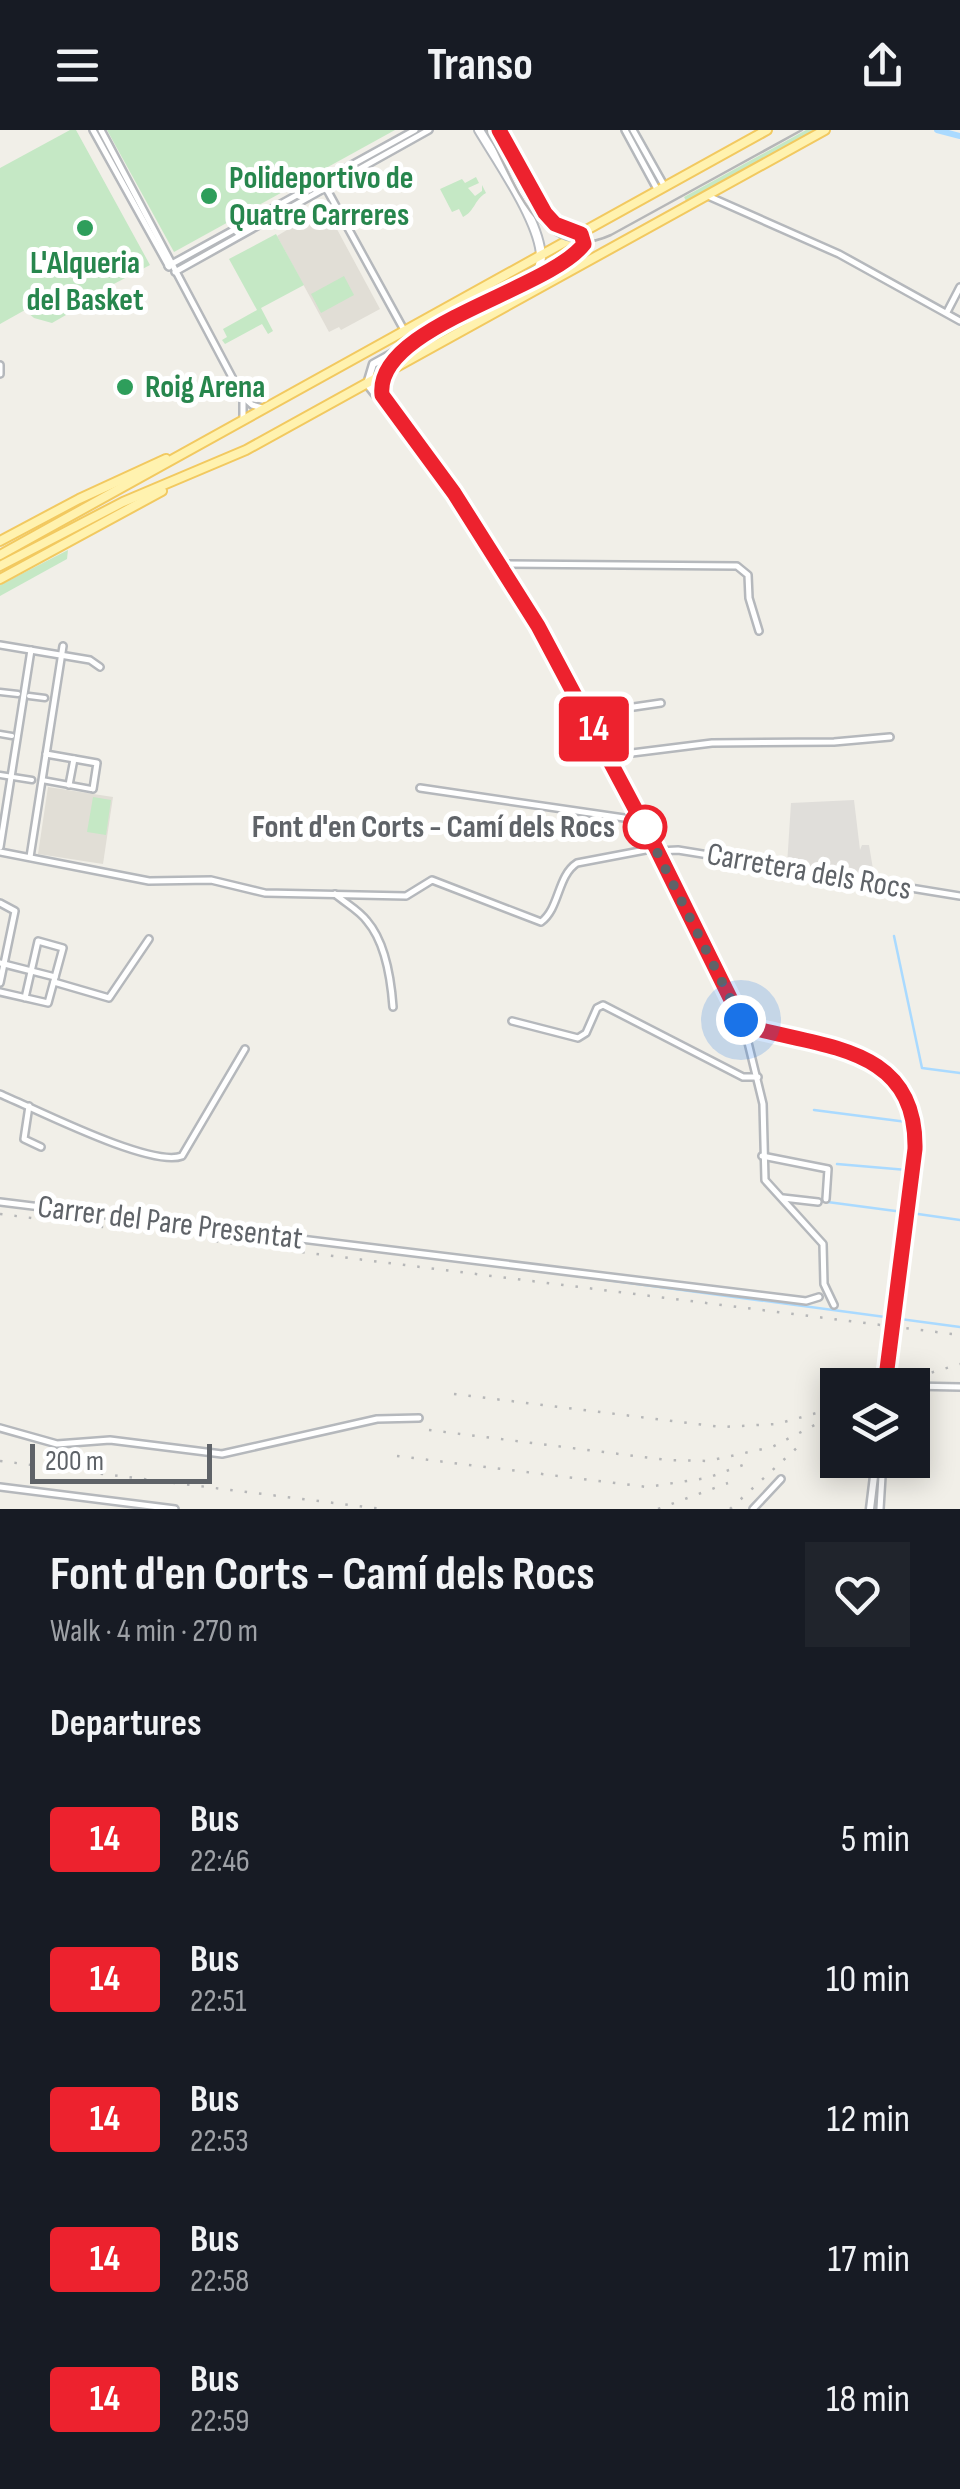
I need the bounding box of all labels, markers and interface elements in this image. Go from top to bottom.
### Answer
icon: menu [50,38,105,93]
text: Transo [427,38,533,93]
icon: share [855,38,910,93]
place label: Polideportivo de Quatre Carreres [229,159,413,235]
marker: Polideportivo de Quatre Carreres [198,185,220,207]
marker: L'Alqueria del Basket [74,217,96,239]
place label: L'Alqueria del Basket [27,244,143,320]
place label: Roig Arena [145,368,265,407]
marker: Roig Arena [114,376,136,398]
line badge: 14 [549,696,639,762]
text: 14 [579,708,609,751]
marker: Font d'en Corts - Camí dels Rocs [624,806,666,848]
place label: Font d'en Corts - Camí dels Rocs [252,808,615,847]
street label: Carretera dels Rocs [704,835,914,909]
your location [716,995,766,1045]
street label: Carrer del Pare Presentat [35,1187,305,1259]
map controls [820,1368,930,1478]
button: layers [820,1368,930,1478]
scale bar [30,1439,212,1484]
text: 200 m [45,1445,104,1478]
button: heart [805,1542,910,1647]
text: Font d'en Corts - Camí dels Rocs [50,1546,595,1603]
text: Walk · 4 min · 270 m [50,1612,258,1651]
text: Departures [50,1701,202,1746]
text: Bus [190,1797,239,1842]
text: 5 min [841,1817,910,1862]
text: 14 [90,1818,120,1861]
text: 22:46 [190,1842,250,1881]
text: Bus [190,1937,239,1982]
text: 10 min [826,1957,910,2002]
text: 14 [90,1958,120,2001]
text: 22:51 [190,1982,246,2021]
text: Bus [190,2077,239,2122]
text: 12 min [827,2097,910,2142]
text: 14 [90,2098,120,2141]
text: 22:53 [190,2122,249,2161]
text: Bus [190,2217,239,2262]
text: 17 min [828,2237,910,2282]
text: 14 [90,2238,120,2281]
text: 22:58 [190,2262,249,2301]
text: Bus [190,2357,239,2402]
text: 18 min [826,2377,910,2422]
text: 14 [90,2378,120,2421]
text: 22:59 [190,2402,249,2441]

